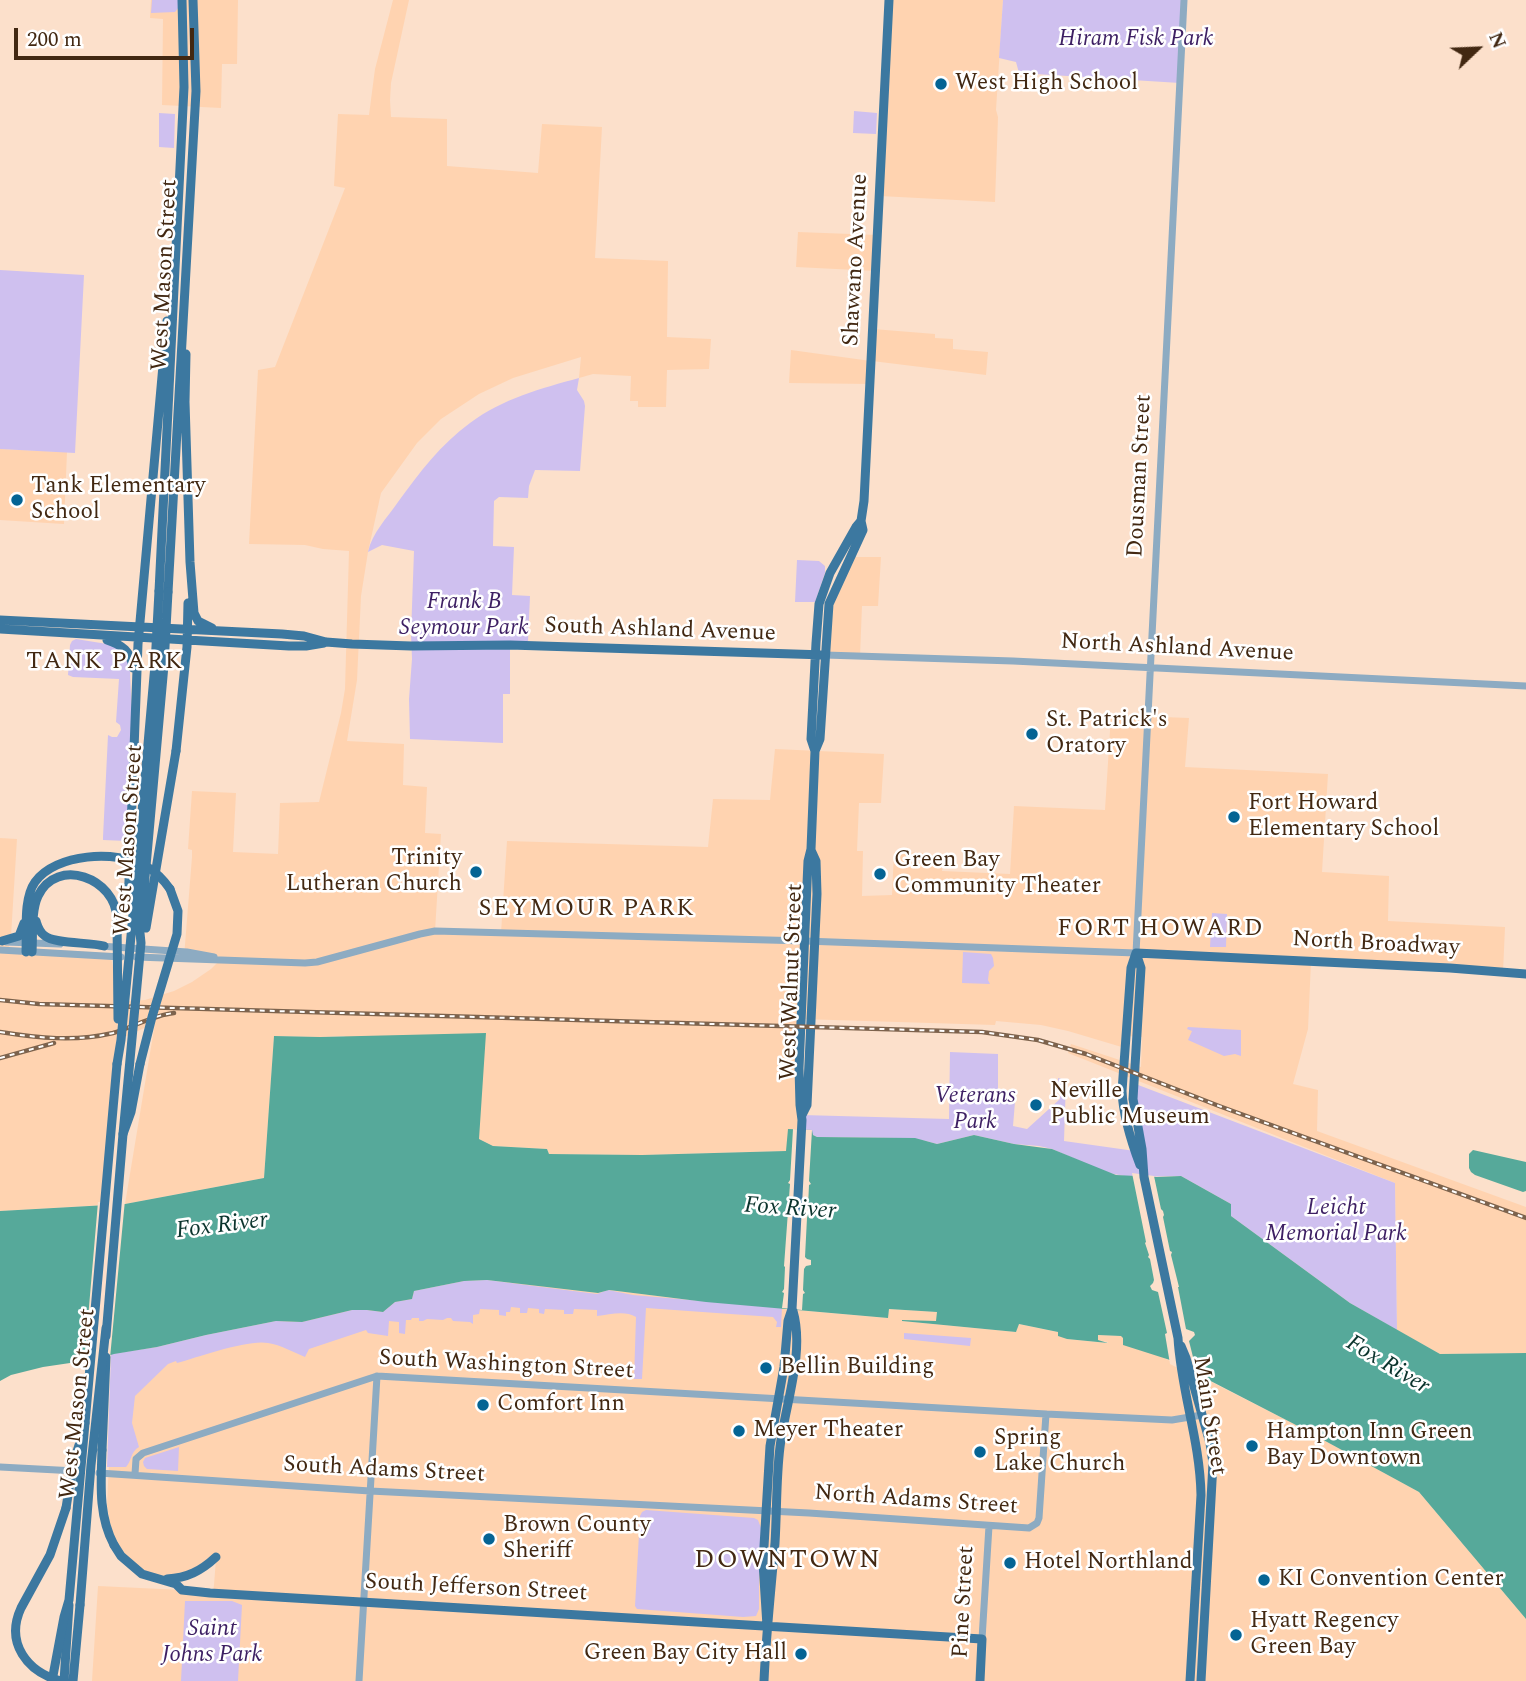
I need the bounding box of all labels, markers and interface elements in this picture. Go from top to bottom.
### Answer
scale bar [18,14,198,58]
north arrow [1442,14,1512,84]
text: 200 m [27,24,82,56]
park label: Hiram Fisk Park [1059,26,1213,54]
text: N [1480,28,1513,53]
place label: West High School [955,70,1138,98]
marker: West High School [933,76,949,92]
street label: Shawano Avenue [839,173,875,347]
street label: West Mason Street [147,178,185,372]
street label: Dousman Street [1123,394,1159,558]
place label: Tank Elementary School [31,473,206,527]
marker: Tank Elementary School [9,492,25,508]
park label: Frank B Seymour Park [399,589,529,643]
street label: South Ashland Avenue [544,613,776,649]
street label: North Ashland Avenue [1060,629,1294,669]
district label: TANK PARK [27,649,183,677]
place label: St. Patrick's Oratory [1046,707,1168,761]
marker: St. Patrick's Oratory [1024,726,1040,742]
street label: West Mason Street [110,743,150,937]
place label: Fort Howard Elementary School [1248,790,1439,844]
marker: Fort Howard Elementary School [1226,809,1242,825]
place label: Trinity Lutheran Church [286,845,462,899]
place label: Green Bay Community Theater [894,847,1101,901]
marker: Trinity Lutheran Church [468,864,484,880]
marker: Green Bay Community Theater [872,866,888,882]
street label: West Walnut Street [776,883,810,1081]
district label: SEYMOUR PARK [480,896,694,924]
district label: FORT HOWARD [1059,916,1263,944]
street label: North Broadway [1292,927,1460,963]
place label: Neville Public Museum [1050,1078,1210,1132]
park label: Veterans Park [934,1083,1016,1137]
marker: Neville Public Museum [1028,1097,1044,1113]
water label: Fox River [743,1192,837,1228]
park label: Leicht Memorial Park [1265,1195,1407,1249]
water label: Fox River [174,1207,270,1247]
street label: West Mason Street [55,1307,103,1501]
water label: Fox River [1340,1330,1434,1402]
street label: South Washington Street [378,1346,634,1386]
place label: Bellin Building [780,1354,934,1382]
street label: Main Street [1185,1355,1231,1477]
marker: Bellin Building [758,1360,774,1376]
place label: Comfort Inn [497,1391,625,1419]
marker: Comfort Inn [475,1397,491,1413]
place label: Meyer Theater [753,1417,903,1445]
place label: Hampton Inn Green Bay Downtown [1266,1419,1472,1473]
marker: Meyer Theater [731,1423,747,1439]
place label: Spring Lake Church [994,1425,1125,1479]
marker: Hampton Inn Green Bay Downtown [1244,1438,1260,1454]
marker: Spring Lake Church [972,1444,988,1460]
street label: South Adams Street [282,1452,486,1490]
street label: North Adams Street [813,1480,1019,1522]
place label: Brown County Sheriff [503,1512,651,1566]
marker: Brown County Sheriff [481,1531,497,1547]
street label: Pine Street [948,1545,982,1659]
district label: DOWNTOWN [695,1546,881,1578]
place label: Hotel Northland [1024,1549,1193,1577]
marker: Hotel Northland [1002,1555,1018,1571]
place label: KI Convention Center [1278,1566,1504,1594]
street label: South Jefferson Street [364,1569,588,1609]
marker: KI Convention Center [1256,1572,1272,1588]
place label: Hyatt Regency Green Bay [1250,1608,1398,1662]
park label: Saint Johns Park [162,1616,262,1670]
marker: Hyatt Regency Green Bay [1228,1627,1244,1643]
place label: Green Bay City Hall [584,1640,787,1668]
marker: Green Bay City Hall [793,1646,809,1662]

